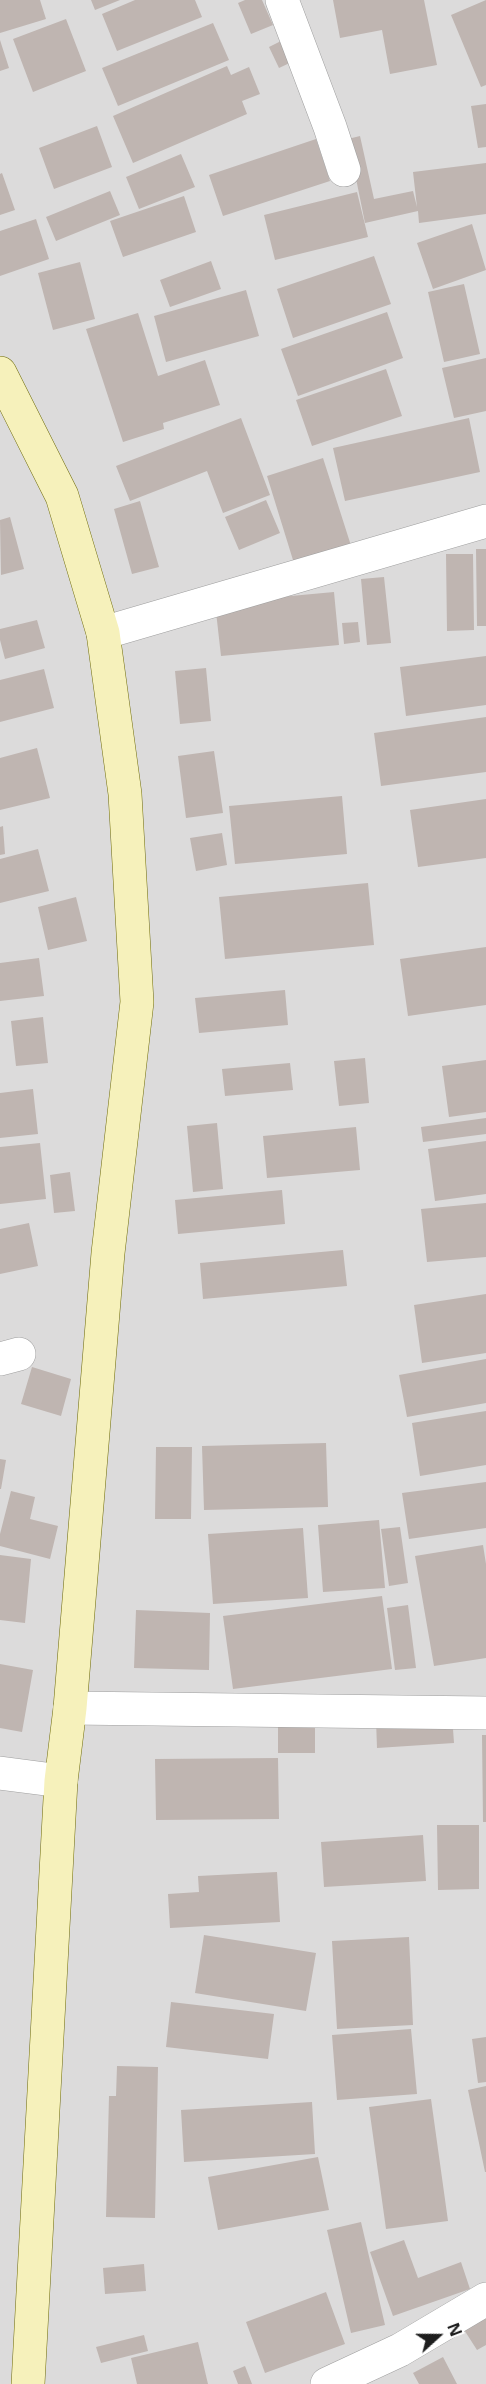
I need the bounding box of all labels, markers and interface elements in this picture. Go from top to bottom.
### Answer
north arrow [408,2306,468,2366]
text: N [442,2320,467,2340]

